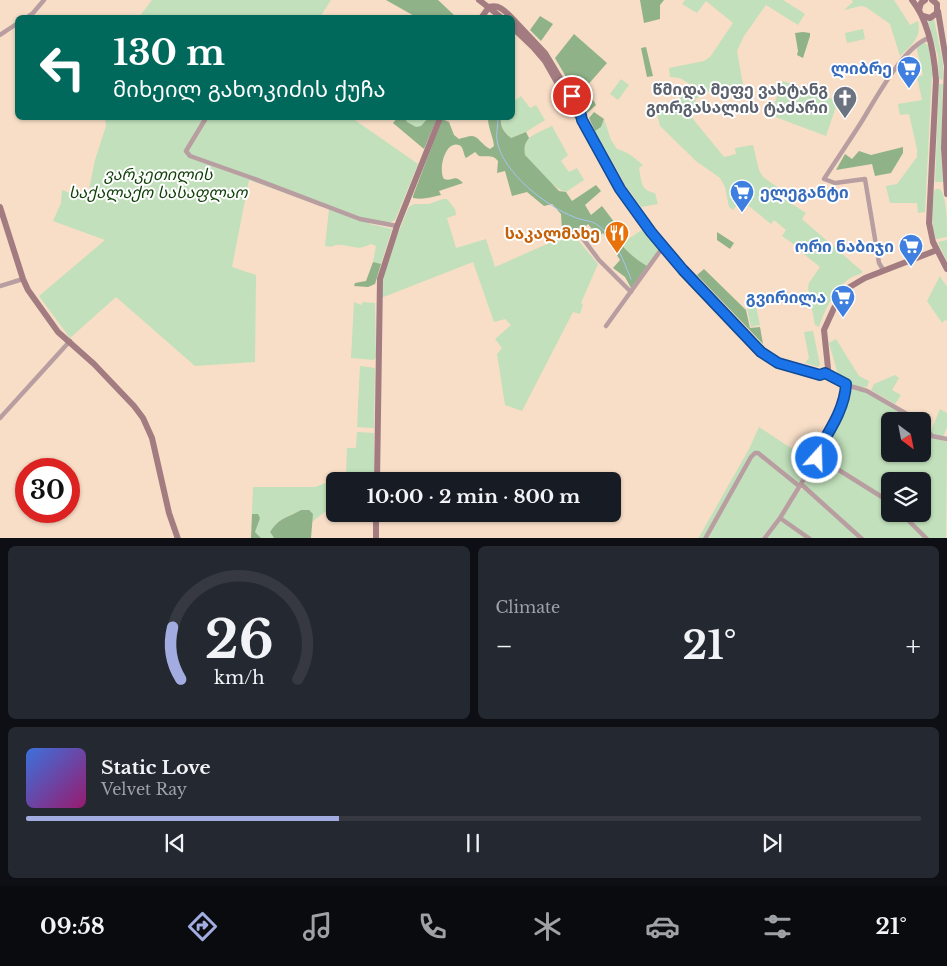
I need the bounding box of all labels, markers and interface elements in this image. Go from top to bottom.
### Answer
text: 130 m [113,31,225,74]
icon: left [30,35,95,100]
supermarket icon: ლიბრე [896,55,922,89]
place label: ლიბრე [831,58,892,79]
pin [551,75,593,117]
text: მიხეილ გახოკიძის ქუჩა [113,76,386,103]
place label: წმიდა მეფე ვახტანგ გორგასალის ტაძარი [646,79,828,118]
icon: arrive [558,82,586,110]
church icon: წმიდა მეფე ვახტანგ გორგასალის ტაძარი [832,85,858,119]
park label: ვარკეთილის საქალაქო სასაფლაო [69,164,248,202]
supermarket icon: ელეგანტი [729,179,755,213]
place label: ელეგანტი [760,182,849,203]
restaurant icon: საკალმახე [604,220,630,254]
place label: საკალმახე [505,223,600,244]
supermarket icon: ორი ნაბიჯი [898,233,924,267]
place label: ორი ნაბიჯი [795,236,894,256]
supermarket icon: გვირილა [830,284,856,318]
place label: გვირილა [746,287,826,308]
north arrow [881,412,931,462]
map controls [881,412,931,522]
position arrow [790,431,842,483]
speed limit sign: 30 [15,458,80,523]
button: layers [881,472,931,522]
text: 10:00 · 2 min · 800 m [367,485,580,508]
text: Climate [496,597,560,617]
text: 26 [204,608,273,672]
text: 21° [682,622,736,669]
text: − [496,629,513,664]
text: + [906,629,921,664]
text: km/h [213,667,264,689]
text: Static Love [101,756,211,779]
text: Velvet Ray [101,779,187,799]
icon: previous [161,829,189,857]
icon: pause [459,829,487,857]
icon: next [758,829,786,857]
icon: directions [185,909,220,944]
icon: music [300,909,335,944]
icon: phone [415,909,450,944]
icon: climate [530,909,565,944]
icon: car [645,909,680,944]
icon: filters [760,909,795,944]
text: 09:58 [40,913,105,940]
text: 21° [876,913,907,940]

